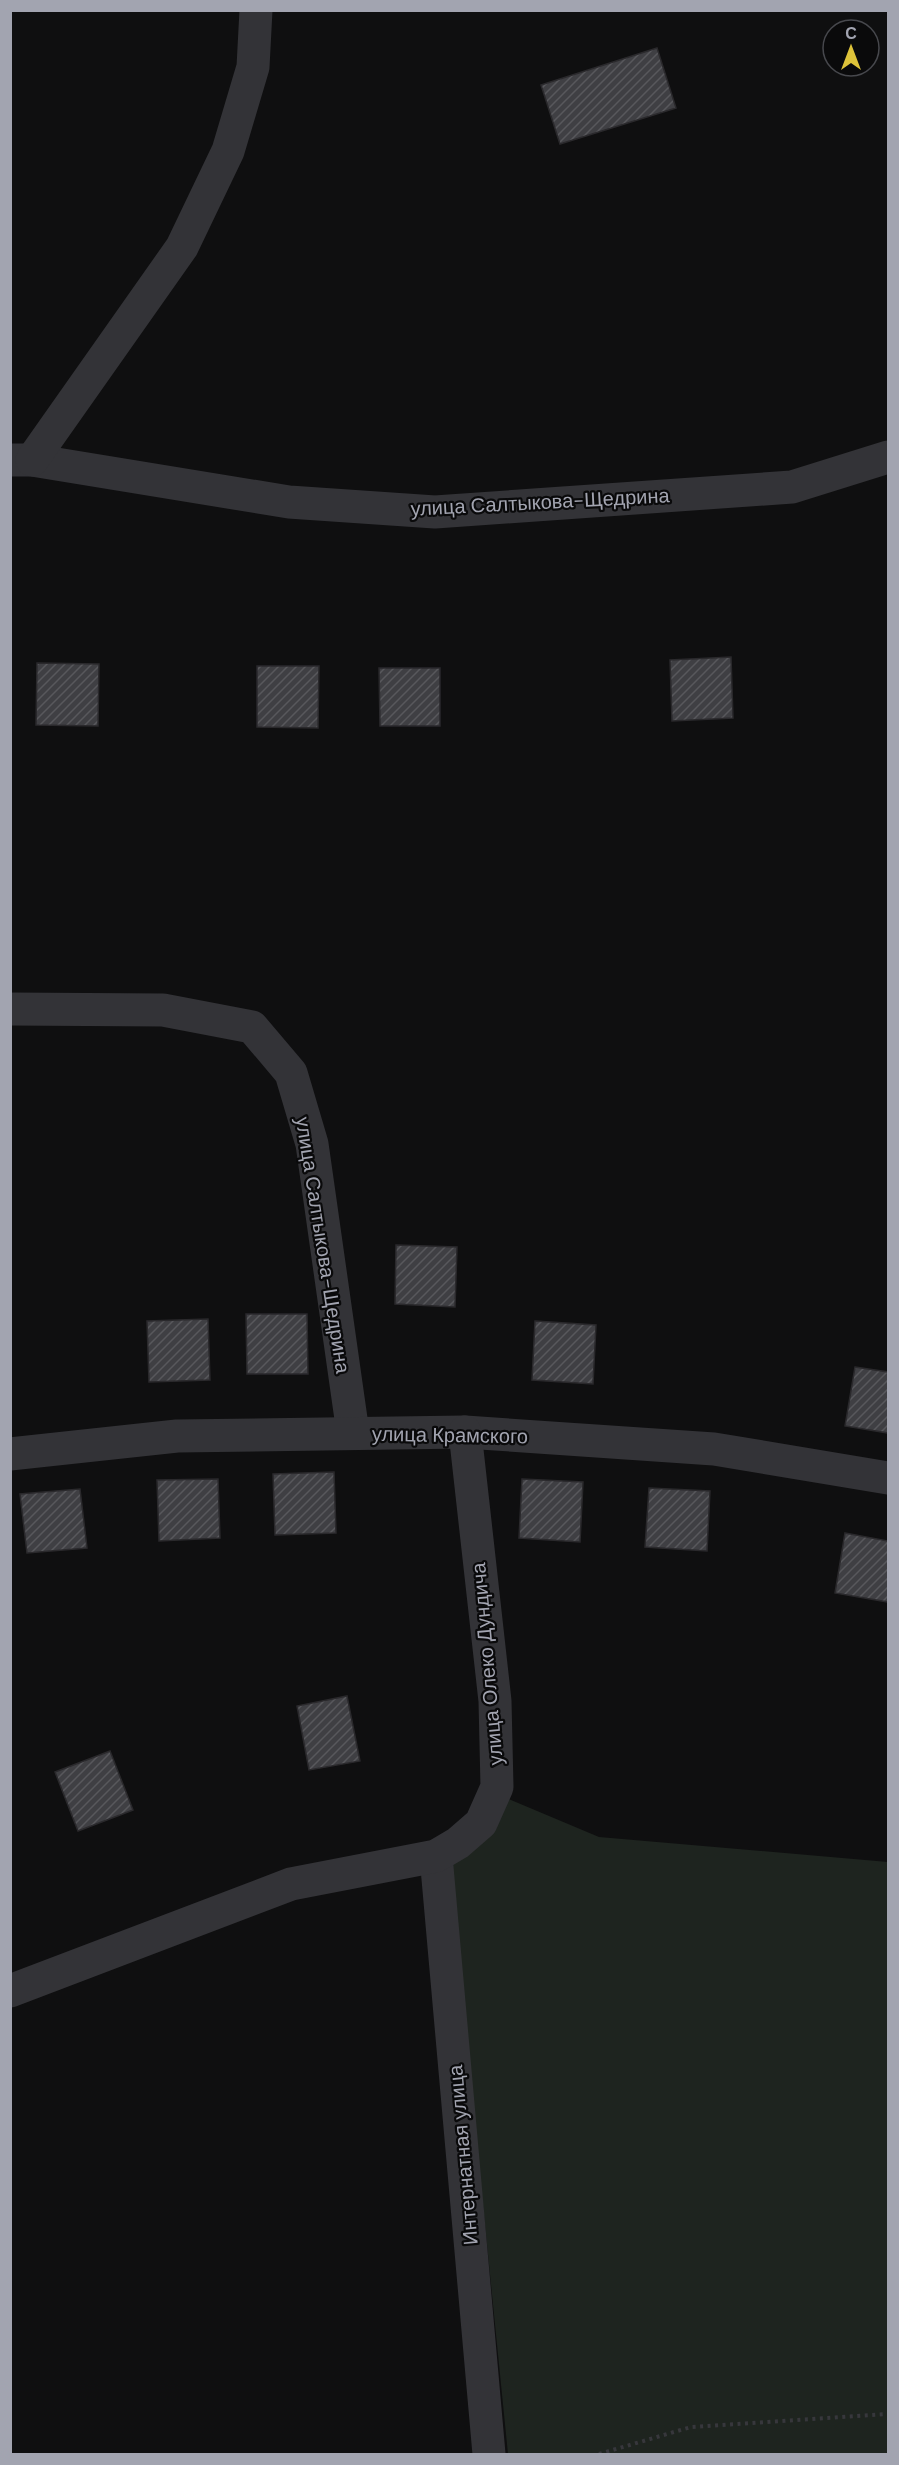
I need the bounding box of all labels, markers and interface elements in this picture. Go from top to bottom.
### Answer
north arrow [821,18,881,78]
text: С [845,23,857,44]
street label: улица Салтыкова-Щедрина [410,482,671,522]
street label: улица Салтыкова-Щедрина [290,1115,356,1376]
street label: улица Крамского [372,1421,528,1449]
street label: улица Олеко Дундича [465,1561,509,1766]
street label: Интернатная улица [442,2063,484,2246]

